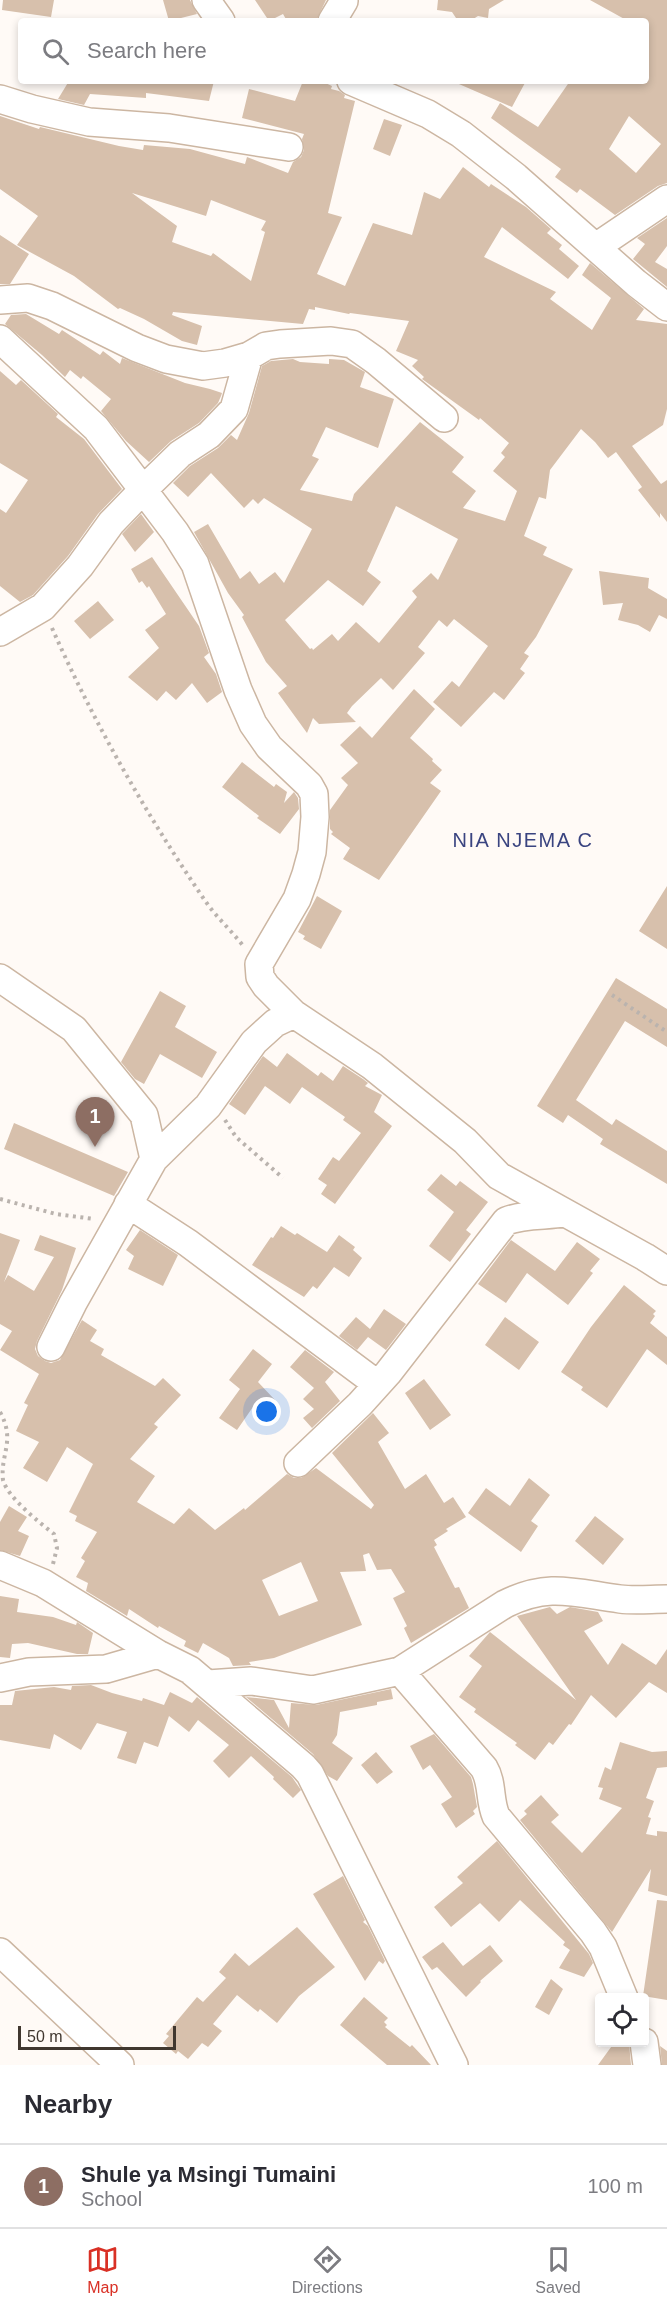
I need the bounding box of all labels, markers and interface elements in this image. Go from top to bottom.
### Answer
search box [18,18,649,84]
icon: search [39,35,72,68]
text: Search here [87,38,207,63]
district label: NIA NJEMA C [453,829,593,851]
pin: 1 [76,1098,115,1147]
your location [252,1397,281,1426]
map controls [595,1993,649,2047]
button: locate [595,1993,649,2047]
scale bar [18,2023,176,2050]
text: 50 m [27,2028,63,2045]
text: Nearby [24,2089,112,2119]
text: Shule ya Msingi Tumaini [81,2162,336,2187]
text: 1 [38,2175,49,2197]
text: 100 m [587,2175,643,2197]
text: School [81,2188,142,2210]
tab: Map [86,2243,119,2297]
tab: Directions [292,2243,363,2297]
tab: Saved [535,2243,581,2297]

